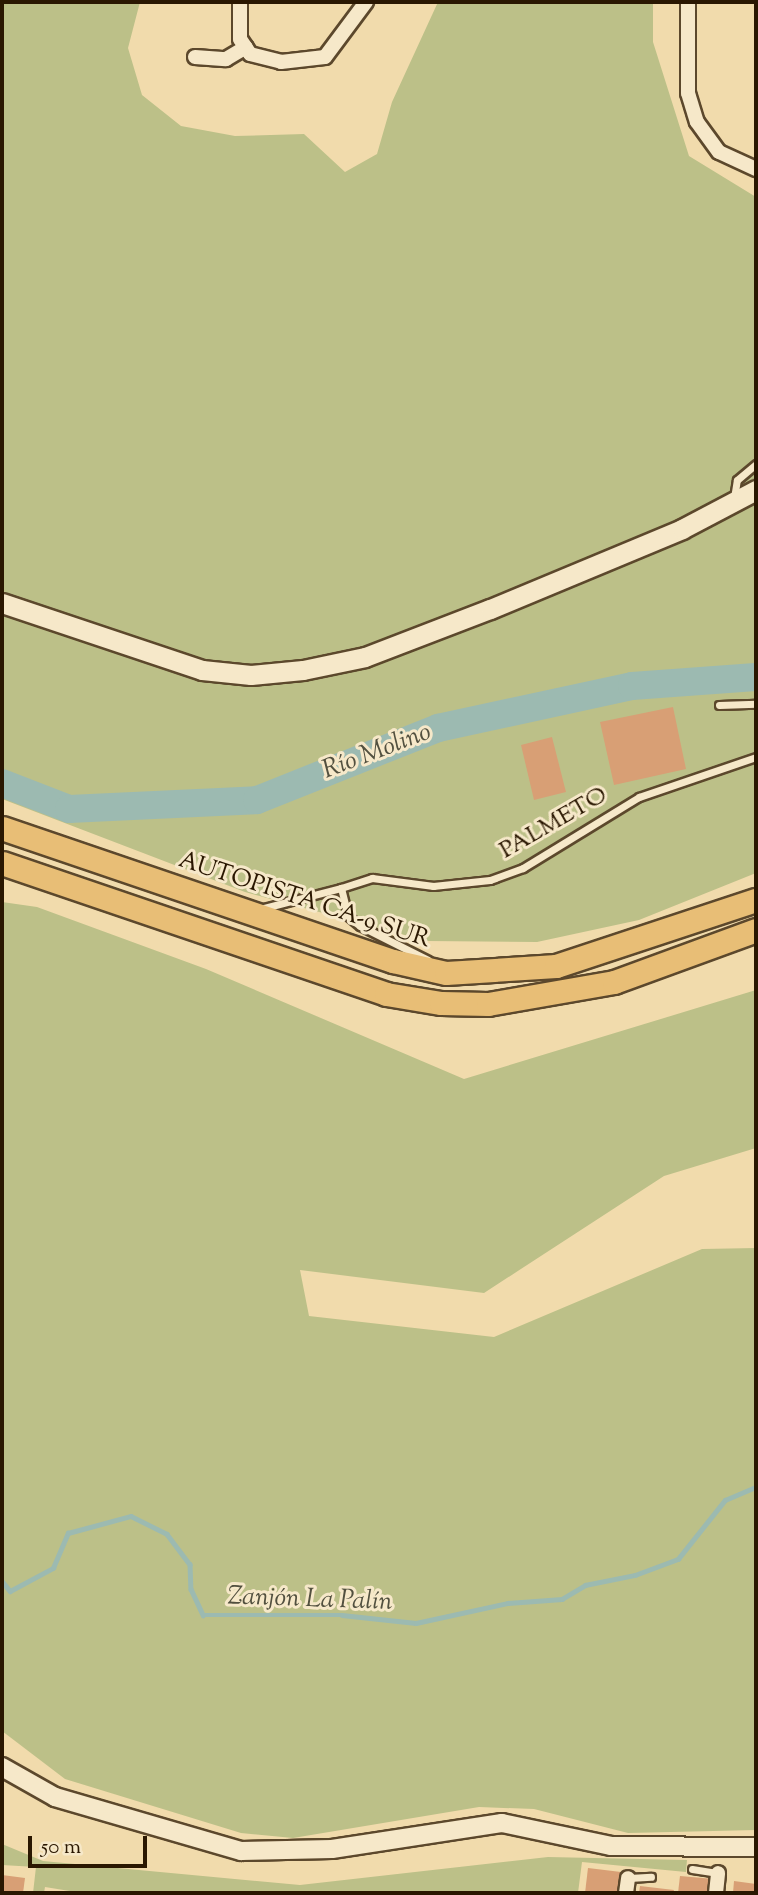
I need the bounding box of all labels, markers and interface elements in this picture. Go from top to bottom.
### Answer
water label: Río Molino [318,717,436,787]
street label: PALMETO [495,782,613,866]
street label: AUTOPISTA CA-9 SUR [175,847,433,955]
water label: Zanjón La Palín [227,1582,393,1618]
scale bar [32,1822,150,1866]
text: 50 m [41,1833,81,1863]

